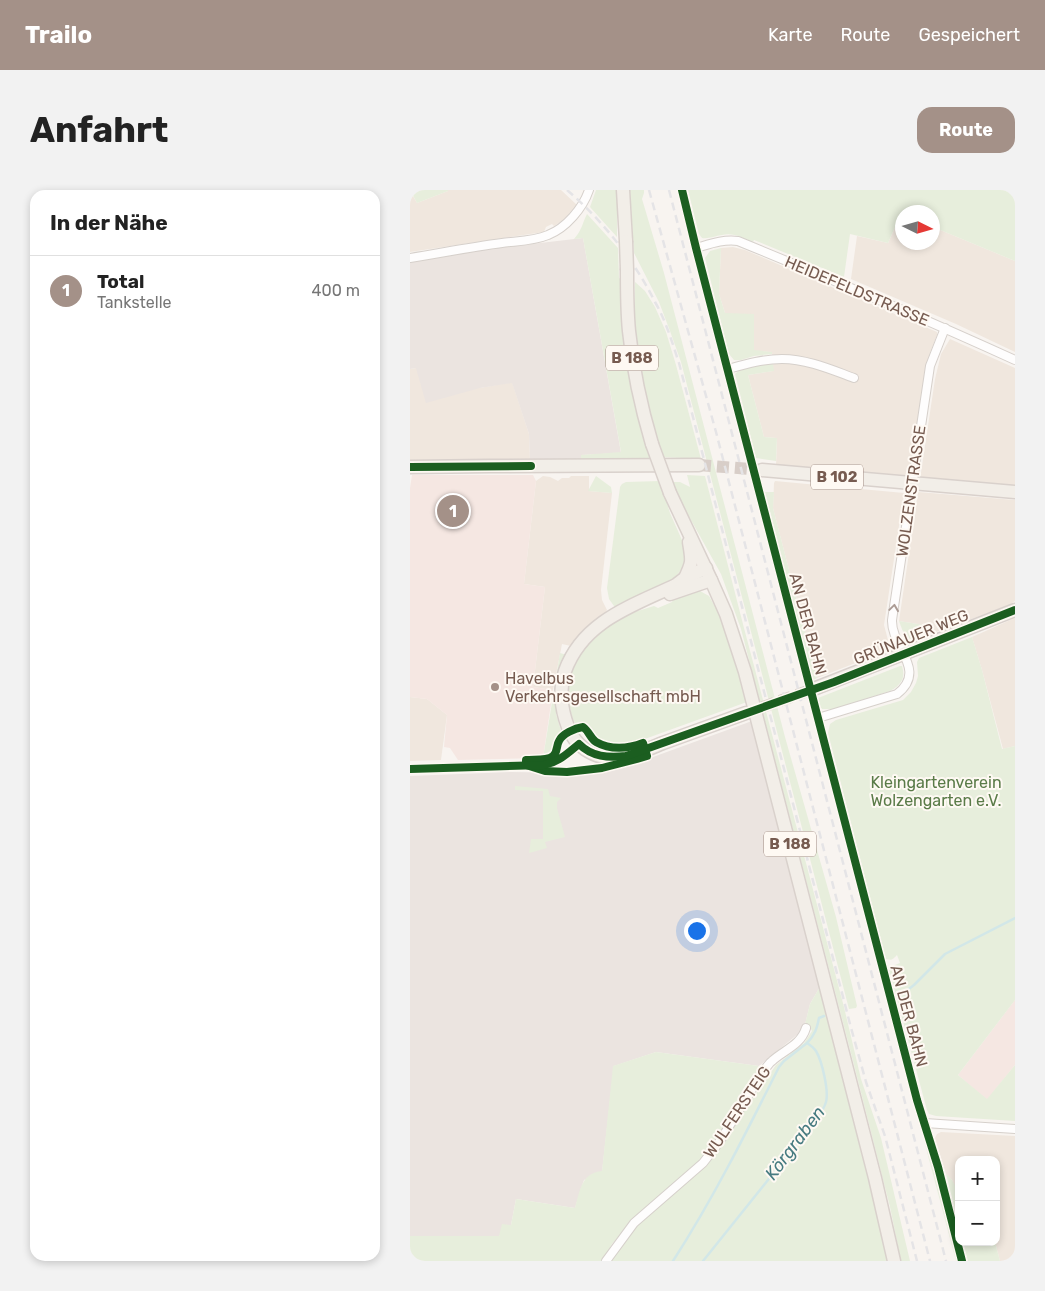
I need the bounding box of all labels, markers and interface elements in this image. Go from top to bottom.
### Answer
text: Trailo [25,21,92,49]
text: Karte [768,24,812,46]
text: Route [840,24,890,46]
text: Gespeichert [918,24,1020,46]
button: Route [917,107,1015,153]
text: Anfahrt [30,109,168,151]
north arrow [895,205,940,250]
text: In der Nähe [50,210,168,235]
street label: HEIDEFELDSTRASSE [782,252,932,330]
text: Total [97,270,144,293]
text: 1 [62,281,70,300]
text: 400 m [312,281,360,300]
text: Tankstelle [97,293,172,312]
road number: B 188 [606,346,658,370]
street label: WOLZENSTRASSE [892,424,930,558]
road number: B 102 [811,464,863,490]
pin: 1 [437,492,469,530]
street label: AN DER BAHN [785,571,831,677]
one-way arrow [888,603,899,611]
street label: GRÜNAUER WEG [851,605,971,669]
place label: Havelbus Verkehrsgesellschaft mbH [505,669,701,706]
marker: Havelbus Verkehrsgesellschaft mbH [489,681,501,693]
park label: Kleingartenverein Wolzengarten e.V. [870,773,1002,810]
road number: B 188 [764,832,816,856]
your location [684,918,710,944]
street label: AN DER BAHN [886,963,932,1069]
street label: WULFERSTEIG [699,1062,775,1162]
water label: Körgraben [760,1102,830,1184]
map controls [955,1156,1000,1246]
button: + [955,1156,1000,1201]
button: − [955,1201,1000,1246]

